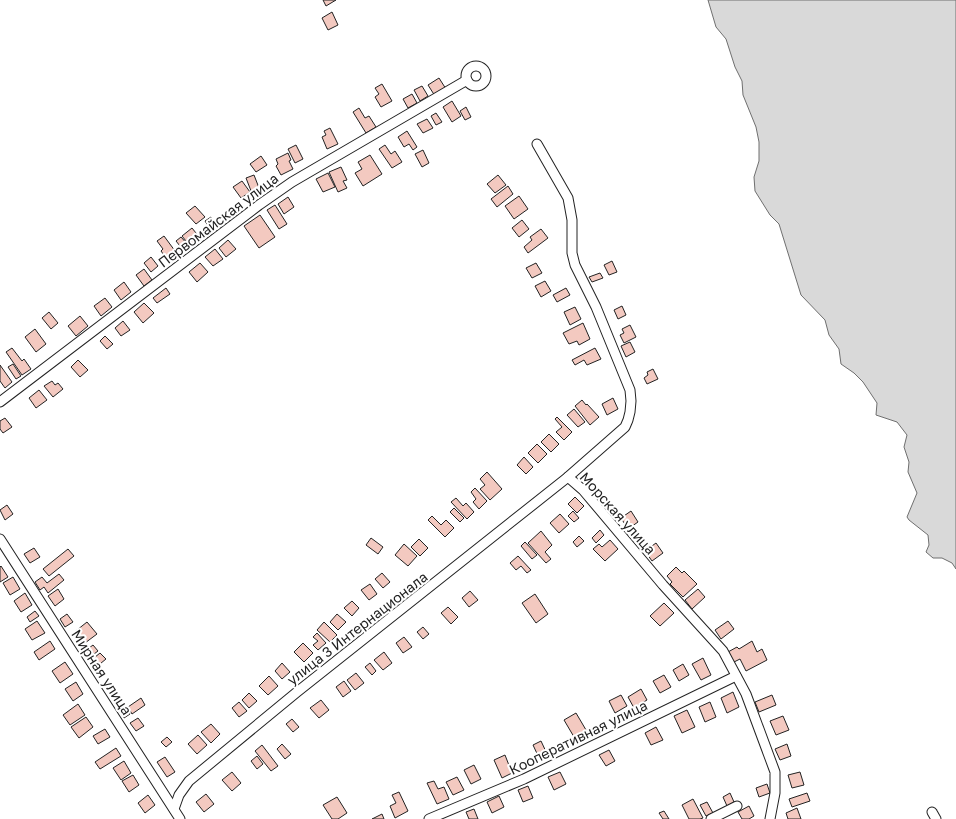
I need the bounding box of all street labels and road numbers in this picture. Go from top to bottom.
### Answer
street label: Первомайская улица [155,169,281,271]
street label: Морская улица [577,468,659,558]
street label: улица 3 Интернационала [283,568,431,688]
street label: Мирная улица [68,626,136,718]
street label: Кооперативная улица [506,696,650,778]

